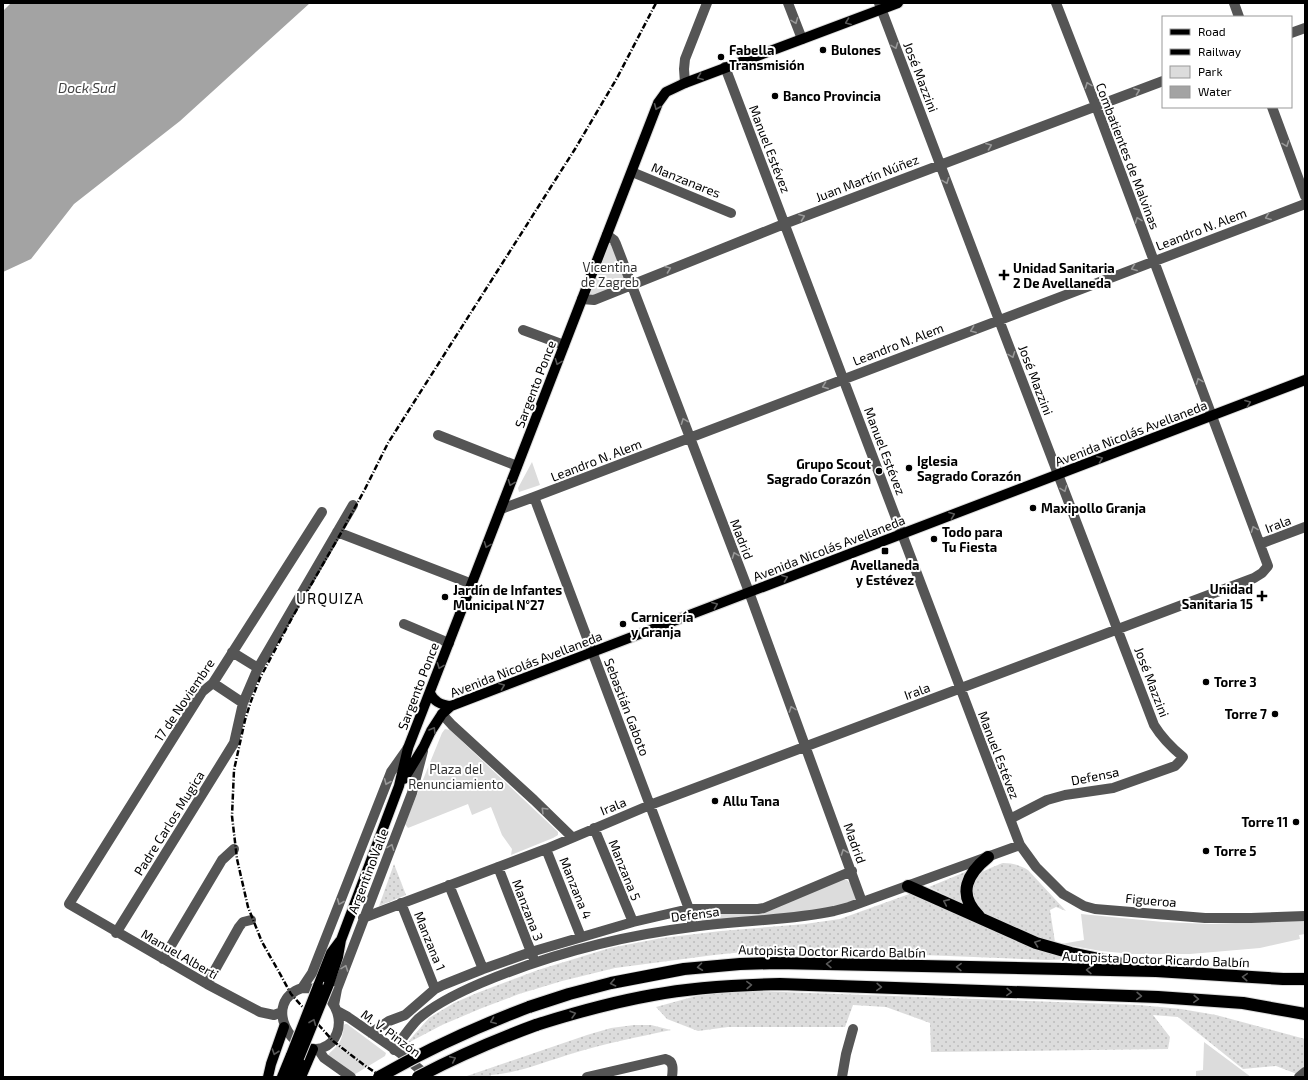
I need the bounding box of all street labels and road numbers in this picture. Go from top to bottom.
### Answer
street label: José Mazzini [900,40,942,114]
street label: Combatientes de Malvinas [1093,80,1163,232]
street label: Manuel Estévez [746,103,794,195]
street label: Juan Martín Núñez [813,151,921,205]
street label: Manzanares [649,159,723,201]
street label: Leandro N. Alem [1153,204,1249,254]
street label: Leandro N. Alem [850,319,946,369]
street label: Sargento Ponce [511,338,559,430]
street label: José Mazzini [1015,343,1057,417]
street label: Avenida Nicolás Avellaneda [1053,397,1209,469]
street label: Manuel Estévez [861,405,909,497]
street label: Leandro N. Alem [548,435,644,485]
street label: Avenida Nicolás Avellaneda [751,512,907,584]
street label: Irala [1263,512,1293,536]
street label: Madrid [727,517,757,561]
street label: Avenida Nicolás Avellaneda [448,628,604,700]
street label: Sargento Ponce [394,640,442,732]
street label: José Mazzini [1131,645,1173,719]
street label: 17 de Noviembre [150,656,218,744]
street label: Sebastián Gaboto [601,656,653,758]
street label: Irala [902,679,932,703]
street label: Manuel Estévez [975,709,1023,801]
street label: Defensa [1070,763,1120,789]
street label: Padre Carlos Mugica [130,768,208,878]
street label: Irala [598,794,628,818]
street label: Madrid [840,821,870,865]
street label: Argentino Valle [344,826,392,916]
street label: Manzana 5 [606,837,644,903]
street label: Manzana 4 [556,855,596,921]
street label: Manzana 3 [509,877,547,943]
street label: Figueroa [1125,890,1177,910]
street label: Defensa [670,903,720,925]
street label: Manzana 1 [411,909,449,973]
street label: Manuel Alberti [139,925,221,983]
street label: Autopista Doctor Ricardo Balbín [738,941,926,961]
street label: Autopista Doctor Ricardo Balbín [1062,948,1250,970]
street label: M. V. Pinzón [358,1006,424,1060]

